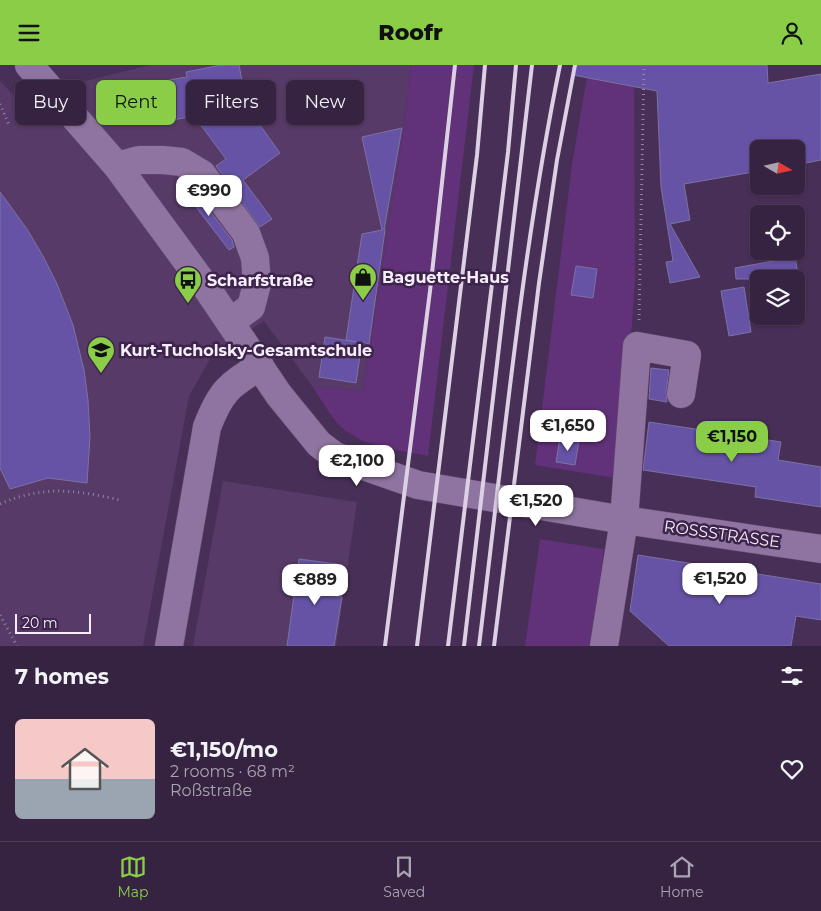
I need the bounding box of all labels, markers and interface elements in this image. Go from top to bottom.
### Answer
icon: menu [15,19,43,47]
text: Roofr [378,19,443,46]
icon: person [778,19,806,47]
chip: Buy [15,80,86,125]
chip: Rent [96,80,176,125]
chip: Filters [186,80,276,125]
chip: New [286,80,364,125]
north arrow [750,140,805,195]
map controls [750,140,805,325]
pin: €990 [179,175,239,217]
text: €990 [187,181,231,200]
button: locate [750,205,805,260]
shop icon: Baguette-Haus [348,262,378,301]
bus stop icon: Scharfstraße [173,265,203,304]
place label: Baguette-Haus [382,268,509,287]
button: layers [750,270,805,325]
place label: Scharfstraße [207,271,313,290]
school or university icon: Kurt-Tucholsky-Gesamtschule [86,335,116,374]
place label: Kurt-Tucholsky-Gesamtschule [120,341,372,360]
pin: €1,650 [527,409,609,452]
text: €1,650 [541,416,595,435]
pin: €1,150 [691,421,773,463]
text: €1,150 [707,427,757,446]
pin: €2,100 [316,445,398,487]
text: €2,100 [330,451,384,470]
pin: €1,520 [495,485,577,527]
text: €1,520 [509,491,563,510]
street label: ROSSSTRASSE [663,516,781,552]
pin: €889 [285,563,345,606]
pin: €1,520 [679,563,761,605]
text: €1,520 [693,569,747,588]
text: €889 [293,570,337,589]
scale bar [15,611,91,634]
text: 20 m [22,614,58,632]
icon: filters [778,662,806,690]
text: 7 homes [15,664,109,689]
text: €1,150/mo [170,737,278,762]
icon: home [55,739,115,799]
icon: heart [778,755,806,783]
text: 2 rooms · 68 m² [170,762,295,781]
text: Roßstraße [170,781,252,800]
tab: Map [117,853,149,901]
tab: Saved [383,853,425,901]
tab: Home [660,853,704,901]

